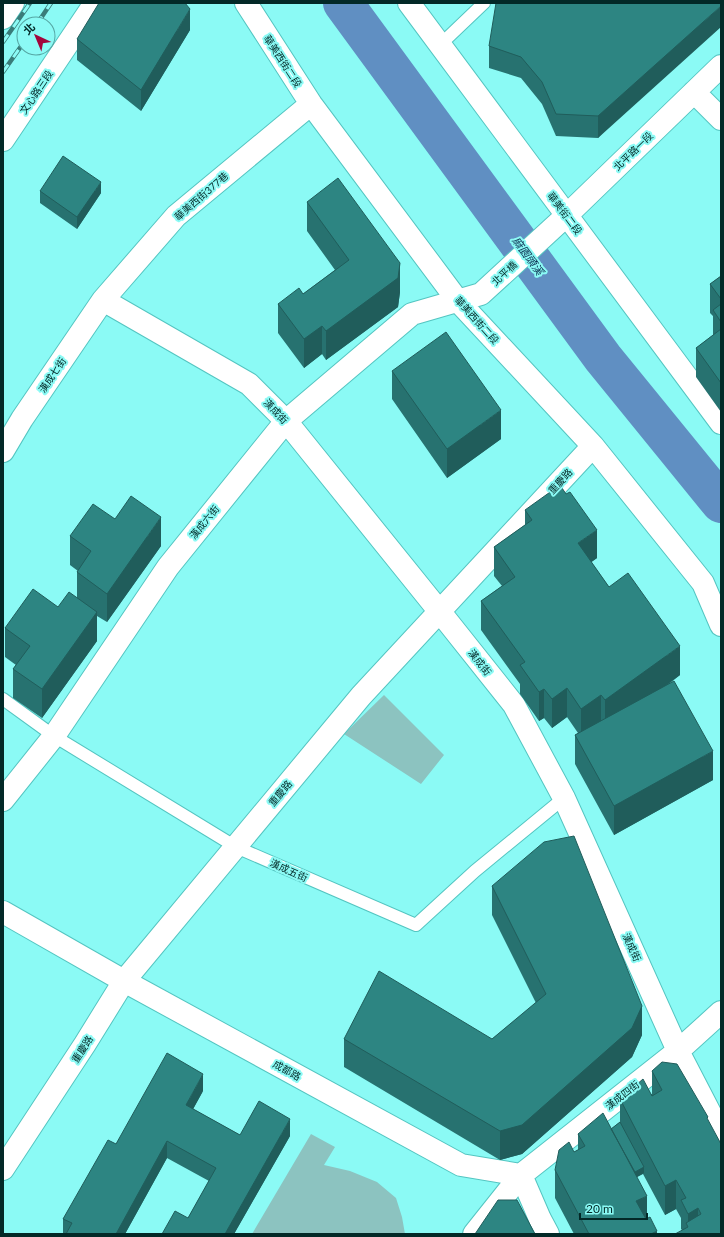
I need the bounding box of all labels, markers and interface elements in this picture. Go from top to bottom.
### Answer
north arrow [16,16,56,56]
text: 北 [20,20,37,37]
street label: 華美西街二段 [262,33,304,89]
street label: 文心路三段 [17,68,55,116]
street label: 北平路一段 [611,129,655,173]
street label: 華美西街377巷 [172,169,230,223]
street label: 華美街二段 [545,189,585,237]
water label: 麻園頭溪 [510,234,548,279]
street label: 北平橋 [489,258,519,288]
street label: 華美西街二段 [452,294,502,346]
street label: 漢成七街 [36,355,68,395]
street label: 漢成街 [261,396,291,426]
street label: 重慶路 [545,466,575,496]
street label: 漢成六街 [187,503,221,541]
street label: 漢成街 [466,646,494,678]
street label: 重慶路 [266,778,294,808]
street label: 漢成五街 [268,856,310,884]
street label: 漢成街 [620,931,644,963]
street label: 重慶路 [69,1033,95,1065]
street label: 成都路 [271,1057,303,1083]
street label: 漢成四街 [603,1078,641,1112]
scale bar [580,1195,647,1221]
text: 20 m [586,1201,613,1216]

